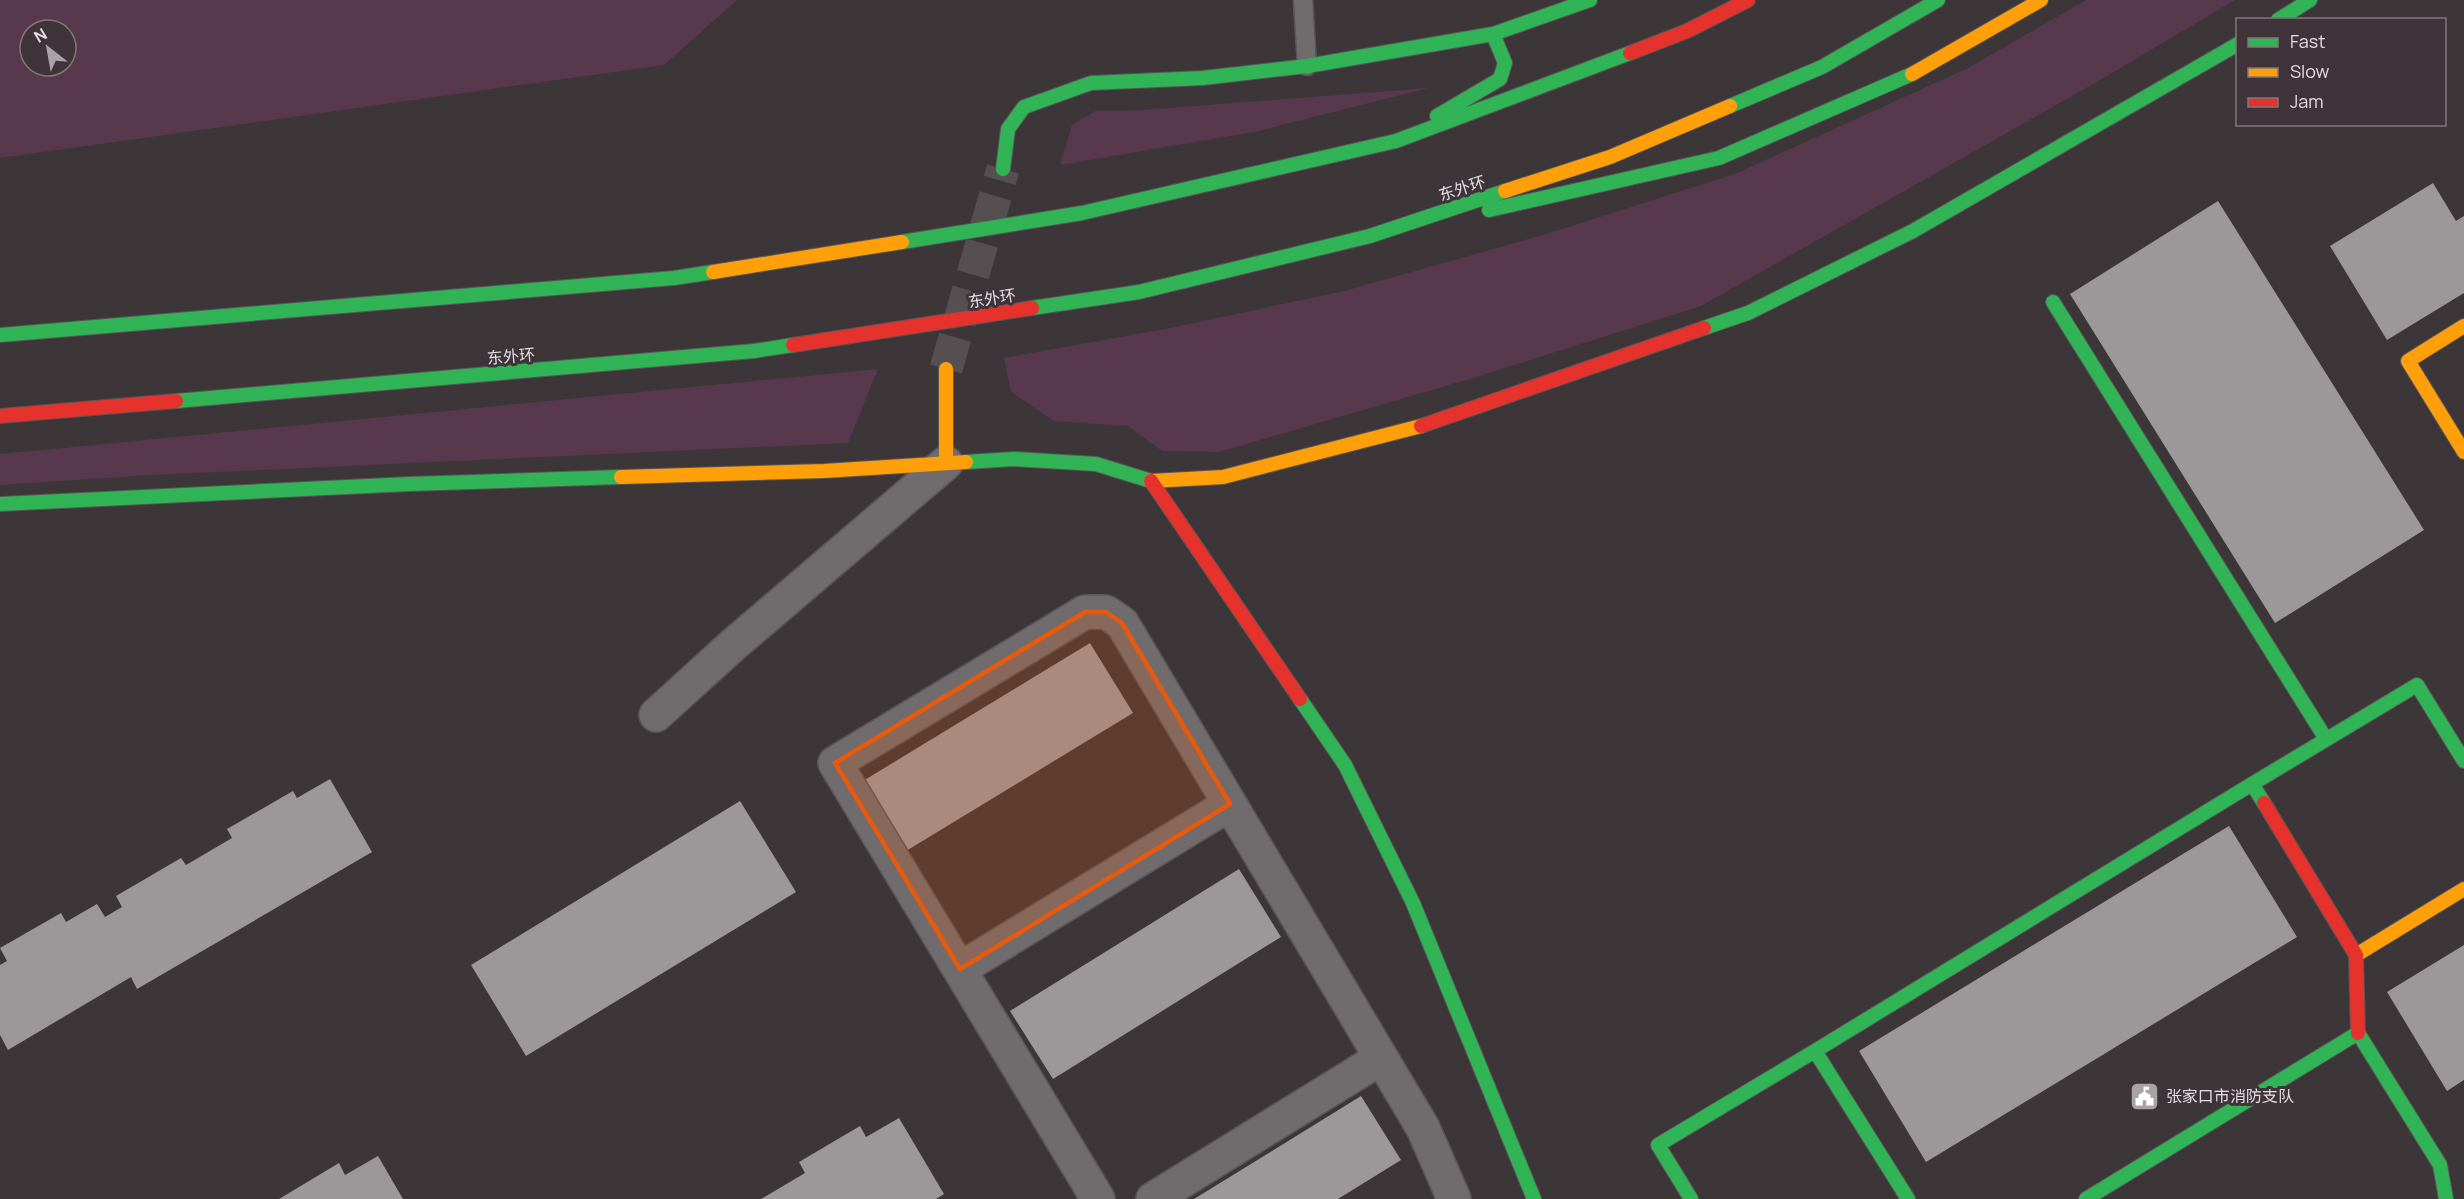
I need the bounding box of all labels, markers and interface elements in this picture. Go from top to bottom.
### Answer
north arrow [18,18,78,78]
legend [2236,18,2446,126]
text: N [30,23,51,48]
text: Fast [2290,29,2325,53]
text: Slow [2290,59,2330,83]
text: Jam [2290,89,2324,113]
street label: 东外环 [1436,170,1488,206]
street label: 东外环 [967,283,1017,313]
street label: 东外环 [486,343,536,369]
public building icon: 张家口市消防支队 [2129,1080,2161,1112]
place label: 张家口市消防支队 [2166,1085,2294,1107]

